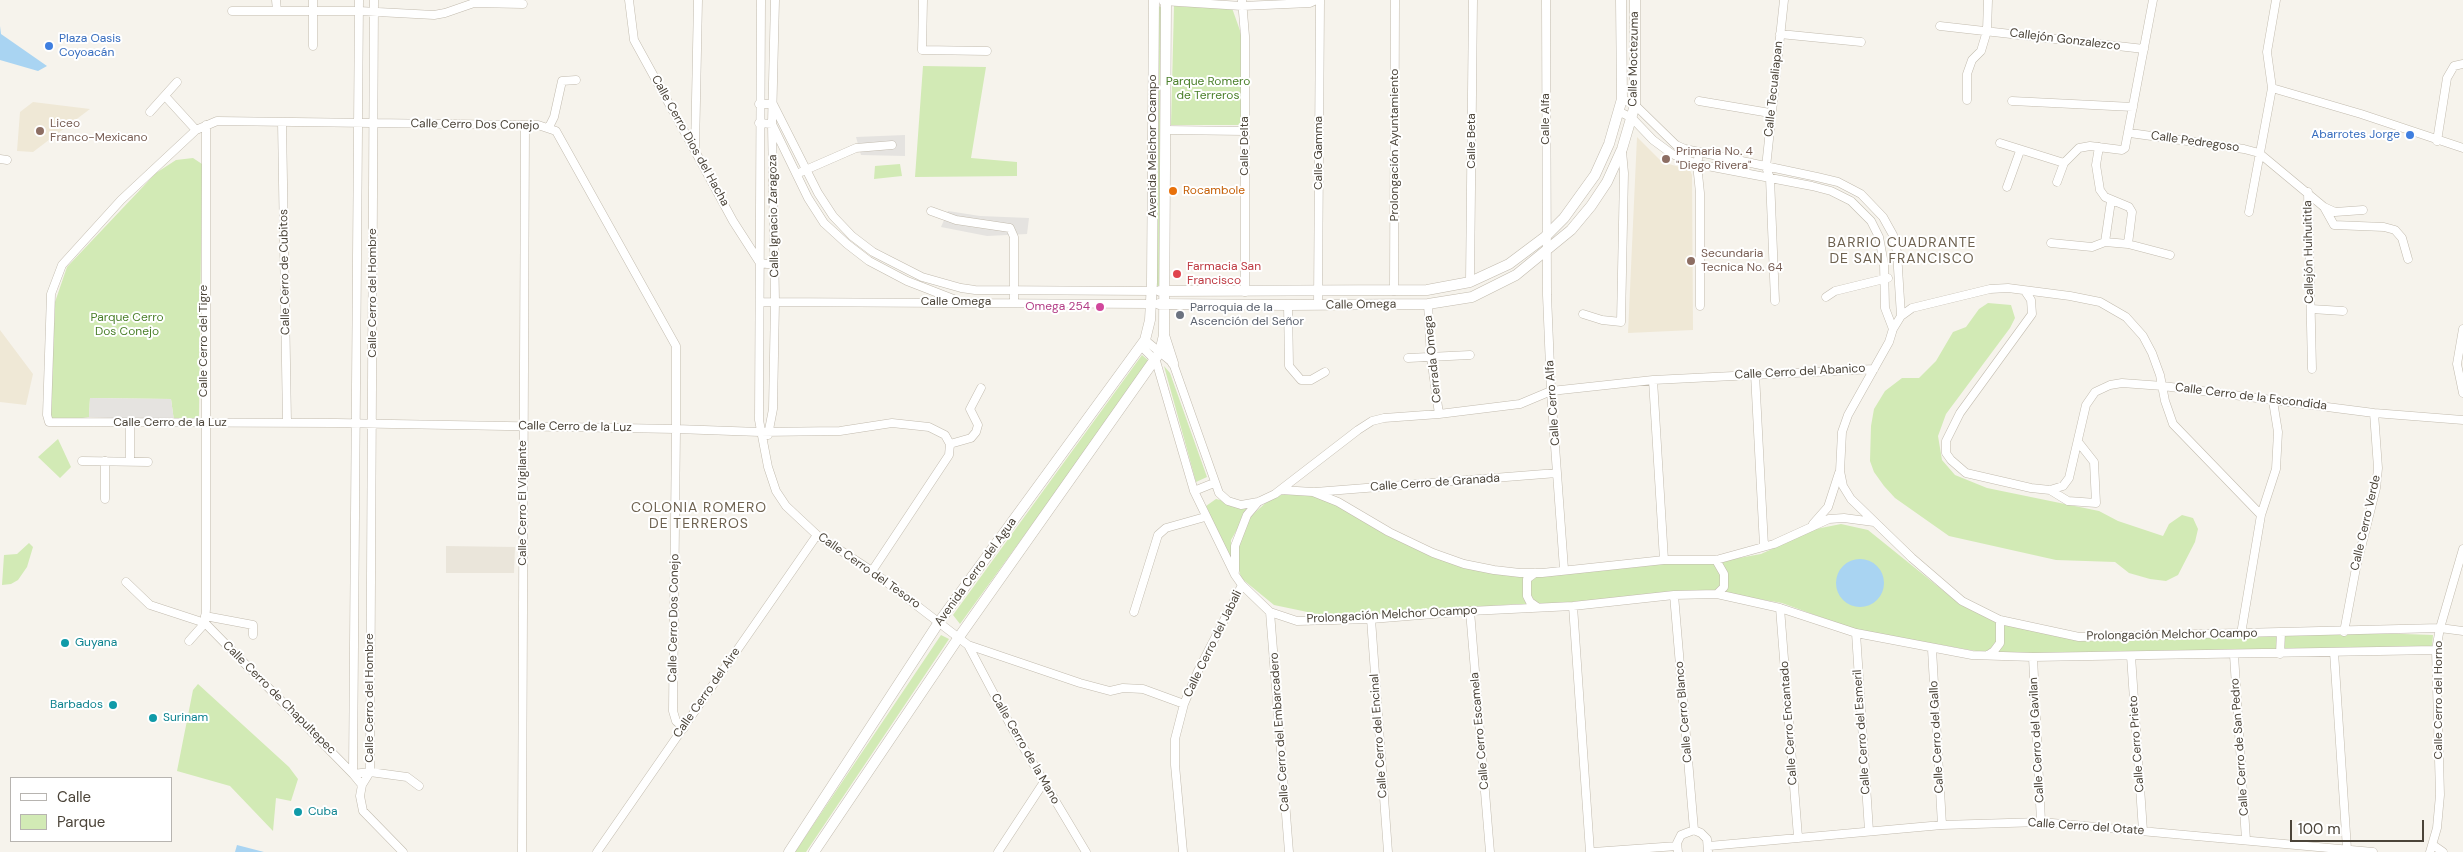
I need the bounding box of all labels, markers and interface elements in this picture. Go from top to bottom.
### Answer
street label: Calle Moctezuma [1626,11,1642,107]
street label: Callejón Gonzalezco [2009,26,2121,54]
place label: Plaza Oasis Coyoacán [59,32,121,60]
marker: Plaza Oasis Coyoacán [43,40,55,52]
street label: Calle Tecualiapan [1762,40,1786,138]
street label: Prolongación Ayuntamiento [1388,69,1402,221]
street label: Calle Cerro Dios del Hacha [648,73,732,209]
street label: Avenida Melchor Ocampo [1146,74,1160,218]
park label: Parque Romero de Terreros [1166,75,1250,103]
street label: Calle Alfa [1539,93,1553,145]
street label: Calle Beta [1465,113,1479,169]
street label: Calle Delta [1238,116,1252,176]
street label: Calle Gamma [1312,116,1326,190]
place label: Liceo Franco-Mexicano [50,117,148,145]
street label: Calle Cerro Dos Conejo [410,117,540,133]
marker: Liceo Franco-Mexicano [34,125,46,137]
place label: Abarrotes Jorge [2311,128,2400,142]
street label: Calle Pedregoso [2150,129,2240,155]
marker: Abarrotes Jorge [2404,129,2416,141]
place label: Primaria No. 4 "Diego Rivera" [1676,145,1753,173]
marker: Primaria No. 4 "Diego Rivera" [1660,153,1672,165]
street label: Calle Ignacio Zaragoza [766,154,782,278]
place label: Rocambole [1183,184,1245,198]
marker: Rocambole [1167,185,1179,197]
street label: Callejón Huihuititla [2301,200,2317,304]
street label: Calle Cerro de Cubitos [277,209,293,335]
street label: Calle Cerro del Hombre [366,228,380,358]
district label: BARRIO CUADRANTE DE SAN FRANCISCO [1826,235,1978,268]
place label: Secundaria Tecnica No. 64 [1701,247,1782,275]
marker: Secundaria Tecnica No. 64 [1685,255,1697,267]
place label: Farmacia San Francisco [1187,260,1261,288]
marker: Farmacia San Francisco [1171,268,1183,280]
street label: Calle Cerro del Tigre [197,285,211,397]
street label: Calle Omega [921,295,991,309]
street label: Calle Omega [1326,297,1396,313]
place label: Omega 254 [1025,300,1090,314]
marker: Omega 254 [1094,301,1106,313]
place label: Parroquia de la Ascención del Señor [1190,301,1304,329]
marker: Parroquia de la Ascención del Señor [1174,309,1186,321]
park label: Parque Cerro Dos Conejo [90,311,164,339]
street label: Cerrada Omega [1421,314,1445,404]
street label: Calle Cerro Alfa [1543,360,1563,446]
street label: Calle Cerro del Abanico [1734,361,1866,383]
street label: Calle Cerro de la Escondida [2174,381,2328,413]
street label: Calle Cerro de la Luz [113,416,227,430]
street label: Calle Cerro de la Luz [518,419,632,435]
street label: Calle Cerro El Vigilante [516,440,530,566]
street label: Calle Cerro de Granada [1370,471,1500,495]
street label: Calle Cerro Verde [2348,474,2384,572]
district label: COLONIA ROMERO DE TERREROS [629,500,769,532]
street label: Avenida Cerro del Agua [932,515,1020,629]
street label: Calle Cerro del Tesoro [815,530,923,612]
street label: Calle Cerro Dos Conejo [666,553,682,683]
street label: Calle Cerro del Jabali [1181,588,1245,700]
street label: Prolongación Melchor Ocampo [1306,603,1478,627]
street label: Prolongación Melchor Ocampo [2086,626,2258,644]
street label: Calle Cerro del Hombre [363,633,377,763]
place label: Guyana [75,636,117,650]
marker: Guyana [59,637,71,649]
street label: Calle Cerro de Chapultepec [219,638,339,758]
street label: Calle Cerro del Horno [2432,641,2446,759]
street label: Calle Cerro del Aire [670,645,744,741]
street label: Calle Cerro del Embarcadero [1267,652,1293,812]
street label: Calle Cerro Blanco [1672,660,1696,764]
street label: Calle Cerro Encantado [1777,660,1801,786]
street label: Calle Cerro del Esmeril [1850,669,1874,795]
street label: Calle Cerro Escamela [1468,672,1492,790]
street label: Calle Cerro del Encinal [1367,673,1391,799]
street label: Calle Cerro del Gavilan [2027,677,2047,803]
street label: Calle Cerro de San Pedro [2228,678,2252,816]
street label: Calle Cerro del Gallo [1927,680,1947,794]
street label: Calle Cerro de la Mano [987,691,1063,807]
street label: Calle Cerro Prieto [2126,695,2148,793]
place label: Barbados [50,698,103,712]
marker: Barbados [107,699,119,711]
place label: Surinam [163,711,208,725]
marker: Surinam [147,712,159,724]
legend [10,777,172,842]
text: Calle [57,787,91,807]
place label: Cuba [308,805,338,819]
marker: Cuba [292,806,304,818]
scale bar [2293,810,2427,842]
text: Parque [57,812,105,832]
street label: Calle Cerro del Otate [2027,816,2145,838]
text: 100 m [2298,819,2341,839]

